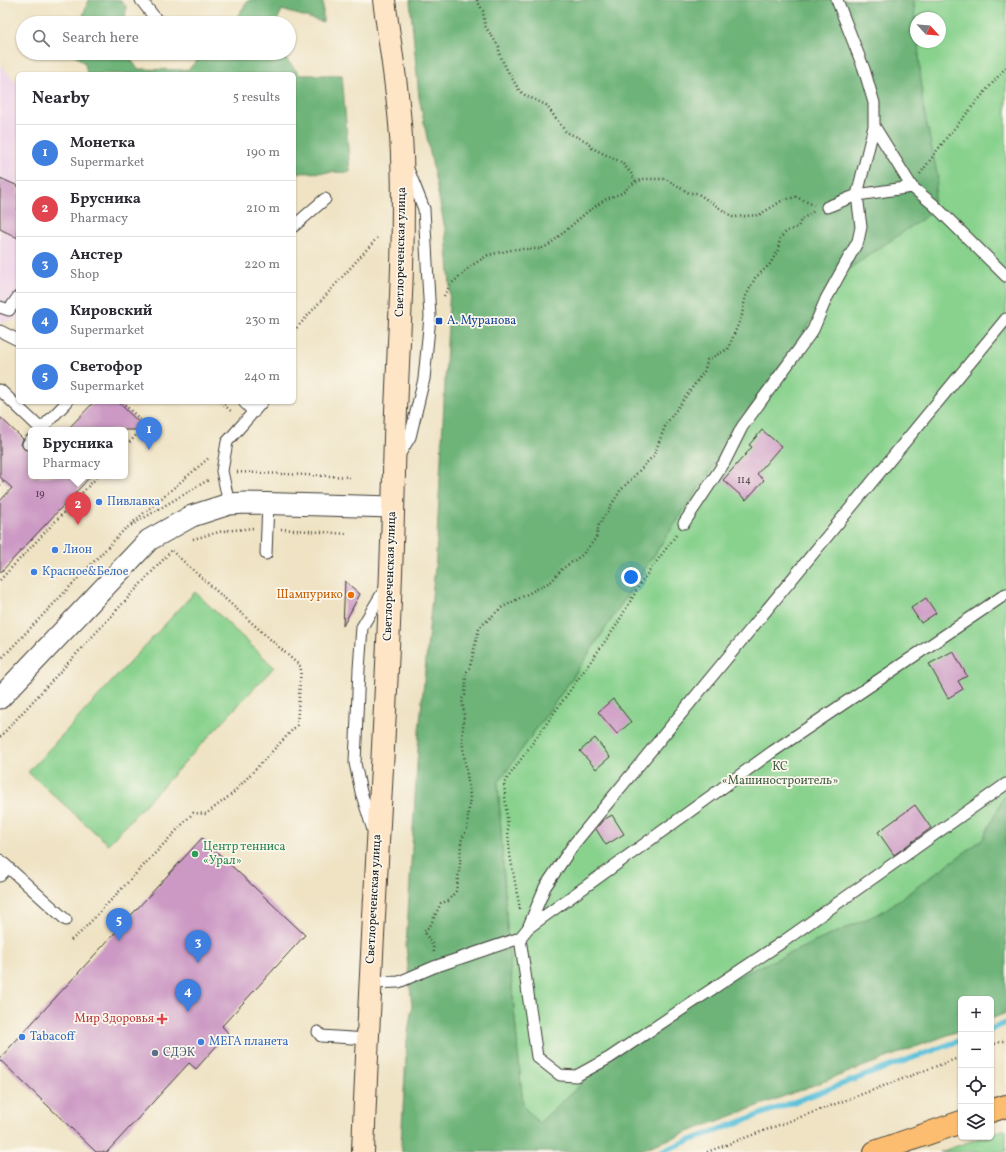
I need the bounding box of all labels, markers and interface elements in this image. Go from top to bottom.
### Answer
north arrow [910,12,946,48]
search box [16,16,296,60]
icon: search [30,27,52,49]
text: Search here [62,28,139,49]
text: Nearby [32,87,90,110]
text: 5 results [233,89,280,107]
text: Монетка [70,133,135,154]
text: 1 [42,144,48,162]
text: 190 m [246,144,280,162]
text: Supermarket [70,154,145,172]
street label: Светлореченская улица [392,187,410,317]
text: Брусника [70,189,141,210]
text: 2 [42,200,48,218]
text: 210 m [246,200,280,218]
text: Pharmacy [70,210,128,228]
text: Анстер [70,245,123,266]
text: 3 [42,256,48,274]
text: 220 m [244,256,280,274]
text: Shop [70,266,99,284]
text: Кировский [70,301,152,322]
text: 4 [41,312,49,330]
text: 230 m [245,312,280,330]
place label: А. Муранова [447,313,516,329]
marker: А. Муранова [434,316,444,326]
text: Supermarket [70,322,145,340]
text: Светофор [70,357,142,378]
text: 5 [42,368,48,386]
text: 240 m [244,368,280,386]
text: Supermarket [70,378,145,396]
pin: 1 [136,417,162,450]
popup [28,427,128,479]
text: Брусника [43,434,113,455]
text: Pharmacy [43,455,101,473]
house number: 114 [737,473,751,487]
house number: 19 [35,487,45,501]
pin: 2 [65,492,91,525]
place label: Пивлавка [107,494,160,510]
marker: Пивлавка [94,497,104,507]
street label: Светлореченская улица [380,511,400,641]
place label: Лион [63,542,92,558]
marker: Лион [50,545,60,555]
place label: Красное&Белое [42,564,129,580]
marker: Красное&Белое [29,567,39,577]
your location [621,567,641,587]
place label: Шампурико [277,587,343,603]
marker: Шампурико [346,590,356,600]
park label: КС «Машиностроитель» [722,759,838,789]
street label: Светлореченская улица [363,834,385,964]
place label: Центр тенниса «Урал» [203,839,285,869]
marker: Центр тенниса «Урал» [190,849,200,859]
pin: 5 [106,908,132,941]
pin: 3 [185,930,211,963]
pin: 4 [175,979,201,1012]
map controls [958,996,994,1140]
button: + [958,996,994,1032]
place label: Мир Здоровья [75,1011,154,1027]
marker: Мир Здоровья [157,1014,167,1024]
place label: Tabacoff [30,1029,76,1045]
marker: Tabacoff [17,1032,27,1042]
button: − [958,1032,994,1068]
place label: МЕГА планета [209,1034,289,1050]
marker: МЕГА планета [196,1037,206,1047]
place label: СДЭК [163,1045,195,1061]
marker: СДЭК [150,1048,160,1058]
button: locate [958,1068,994,1104]
button: layers [958,1104,994,1140]

